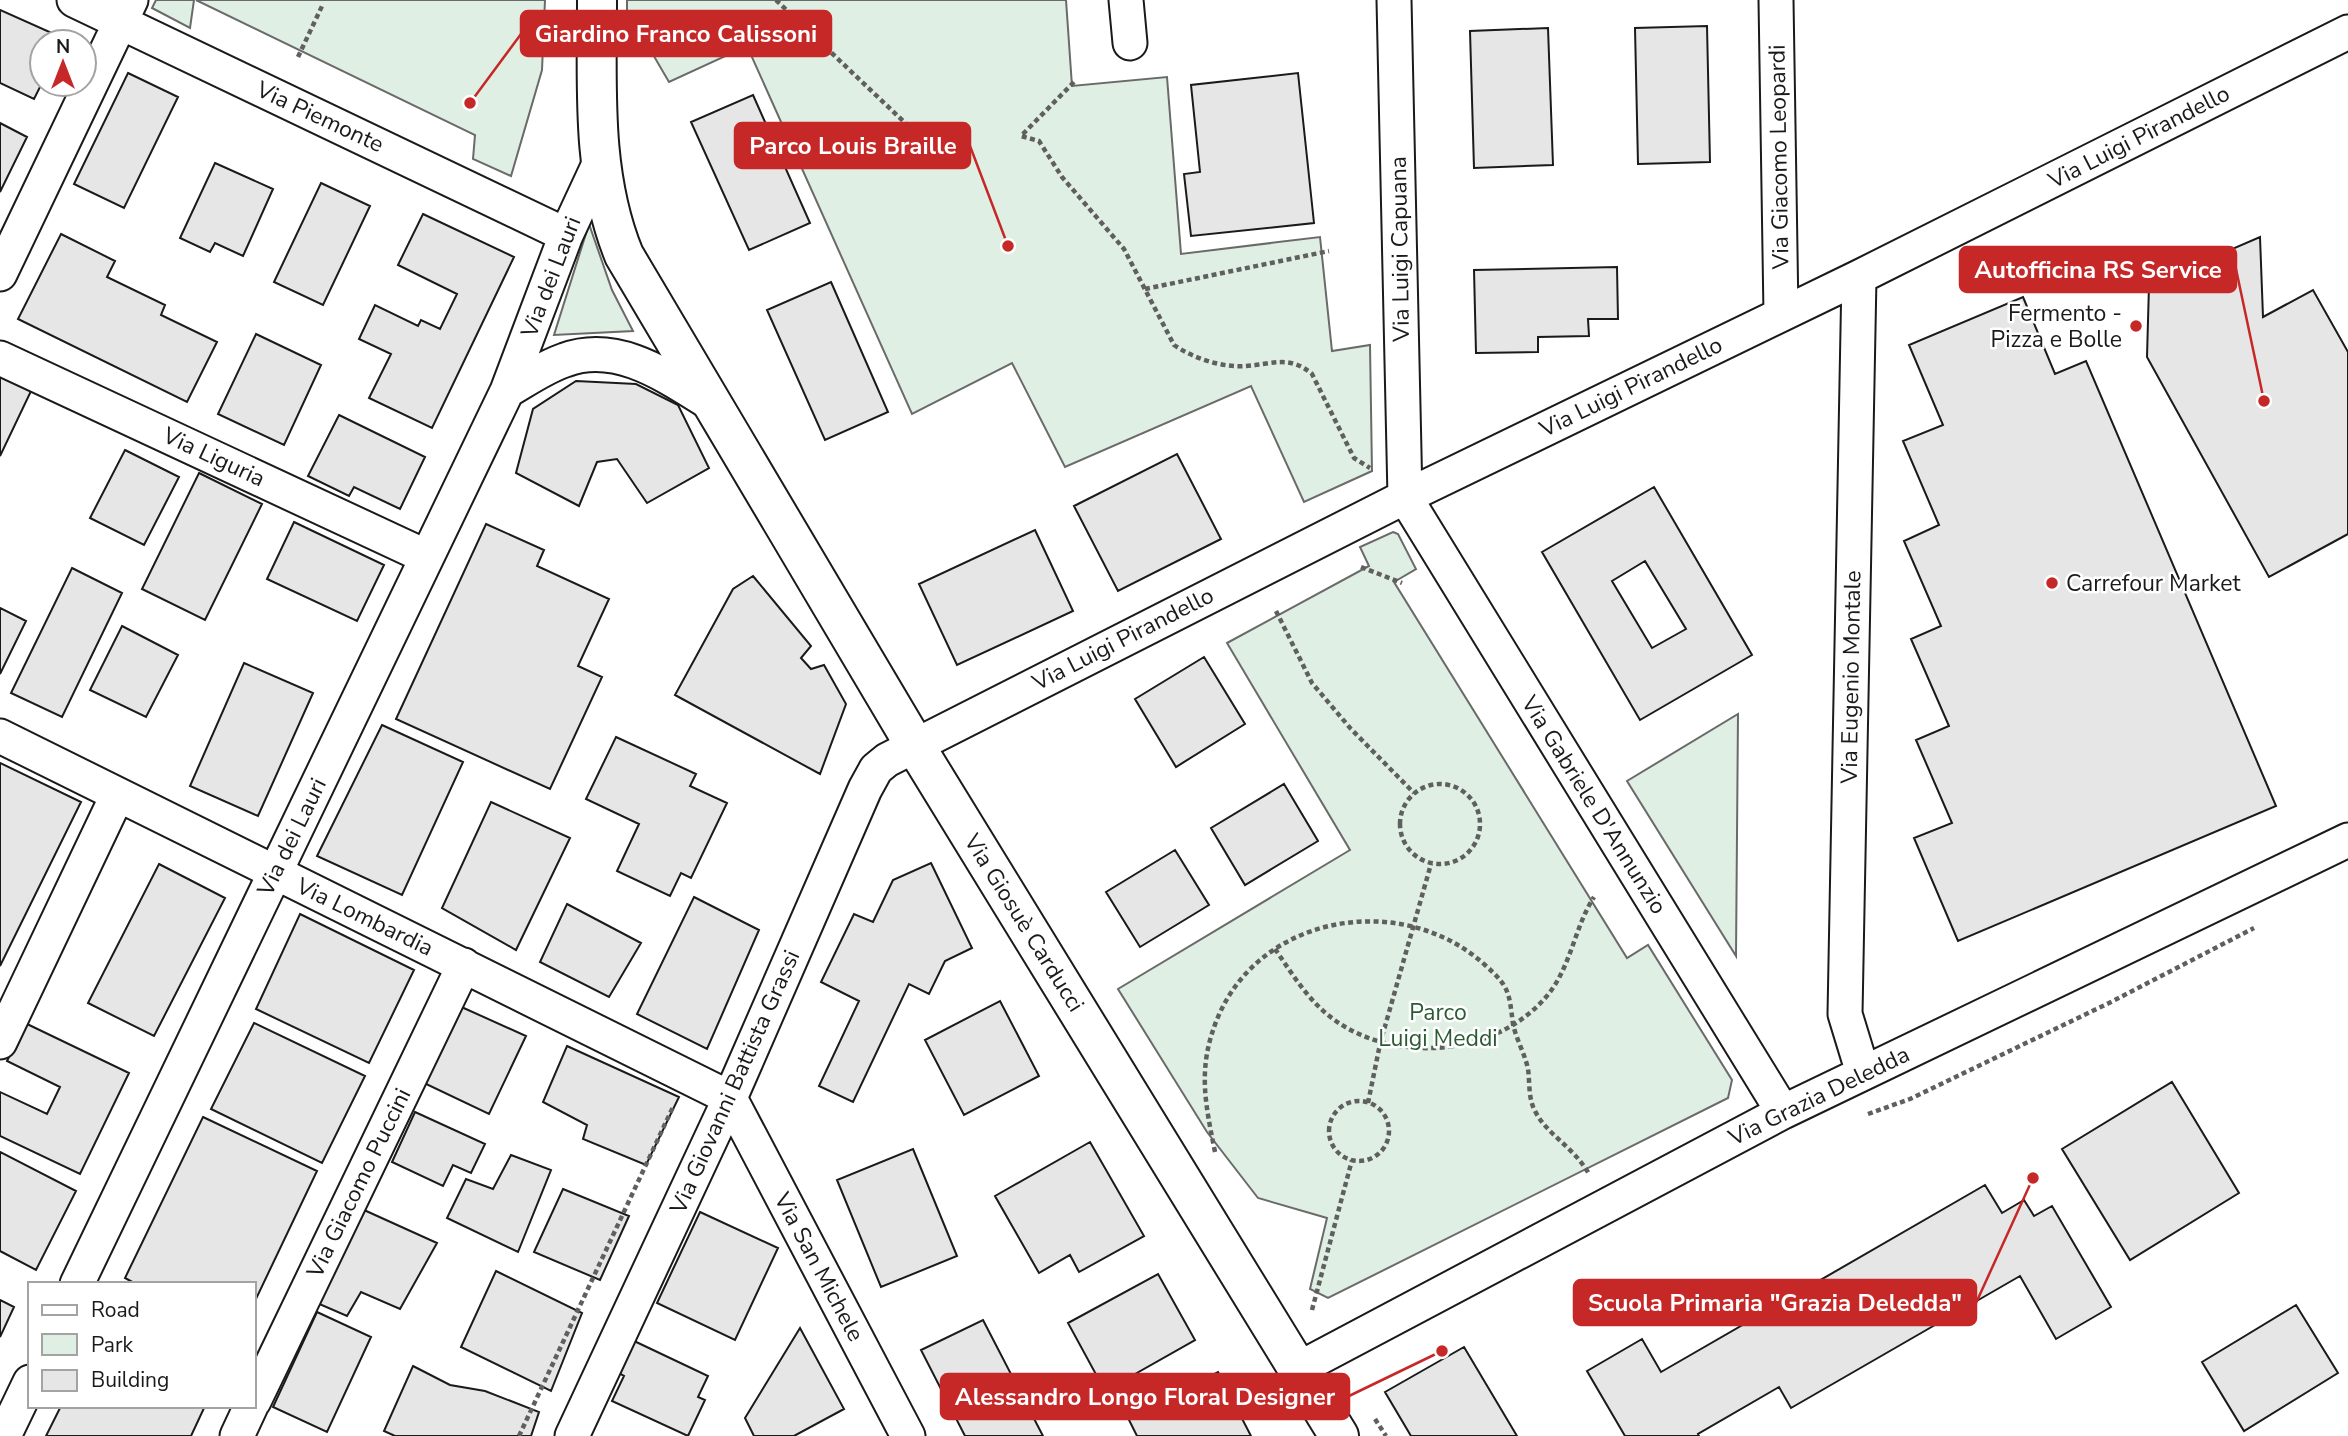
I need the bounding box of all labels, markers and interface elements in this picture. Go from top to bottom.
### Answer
callout: Giardino Franco Calissoni [521,11,831,56]
text: Giardino Franco Calissoni [535,18,817,50]
north arrow [28,28,98,98]
text: N [56,34,70,60]
street label: Via Giacomo Leopardi [1762,44,1796,271]
street label: Via Piemonte [250,74,389,160]
street label: Via Luigi Pirandello [2042,78,2235,197]
callout: Parco Louis Braille [735,123,970,168]
text: Parco Louis Braille [749,130,957,162]
street label: Via Luigi Capuana [1383,156,1417,343]
street label: Via dei Lauri [513,212,588,343]
callout: Autofficina RS Service [1960,247,2236,292]
text: Autofficina RS Service [1974,254,2222,286]
place label: Fermento - Pizza e Bolle [1991,298,2122,355]
marker: Fermento - Pizza e Bolle [2128,318,2144,334]
street label: Via Luigi Pirandello [1534,329,1728,445]
street label: Via Liguria [157,419,270,494]
place label: Carrefour Market [2066,568,2242,599]
street label: Via Eugenio Montale [1834,570,1868,785]
marker: Carrefour Market [2044,575,2060,591]
street label: Via Luigi Pirandello [1026,580,1219,699]
street label: Via Gabriele D'Annunzio [1514,689,1674,920]
street label: Via dei Lauri [250,773,334,902]
street label: Via Giosuè Carducci [956,827,1091,1018]
street label: Via Lombardia [290,870,439,964]
street label: Via Giovanni Battista Grassi [662,945,807,1220]
park label: Parco Luigi Meddi [1378,997,1498,1054]
street label: Via Grazia Deledda [1722,1039,1915,1154]
street label: Via Giacomo Puccini [299,1083,418,1284]
street label: Via San Michele [766,1186,871,1347]
callout: Scuola Primaria "Grazia Deledda" [1574,1280,1976,1325]
legend [28,1282,256,1408]
text: Scuola Primaria "Grazia Deledda" [1588,1287,1962,1319]
text: Road [91,1296,140,1324]
text: Park [91,1331,133,1359]
text: Building [91,1366,169,1394]
callout: Alessandro Longo Floral Designer [941,1374,1349,1419]
text: Alessandro Longo Floral Designer [955,1381,1336,1413]

